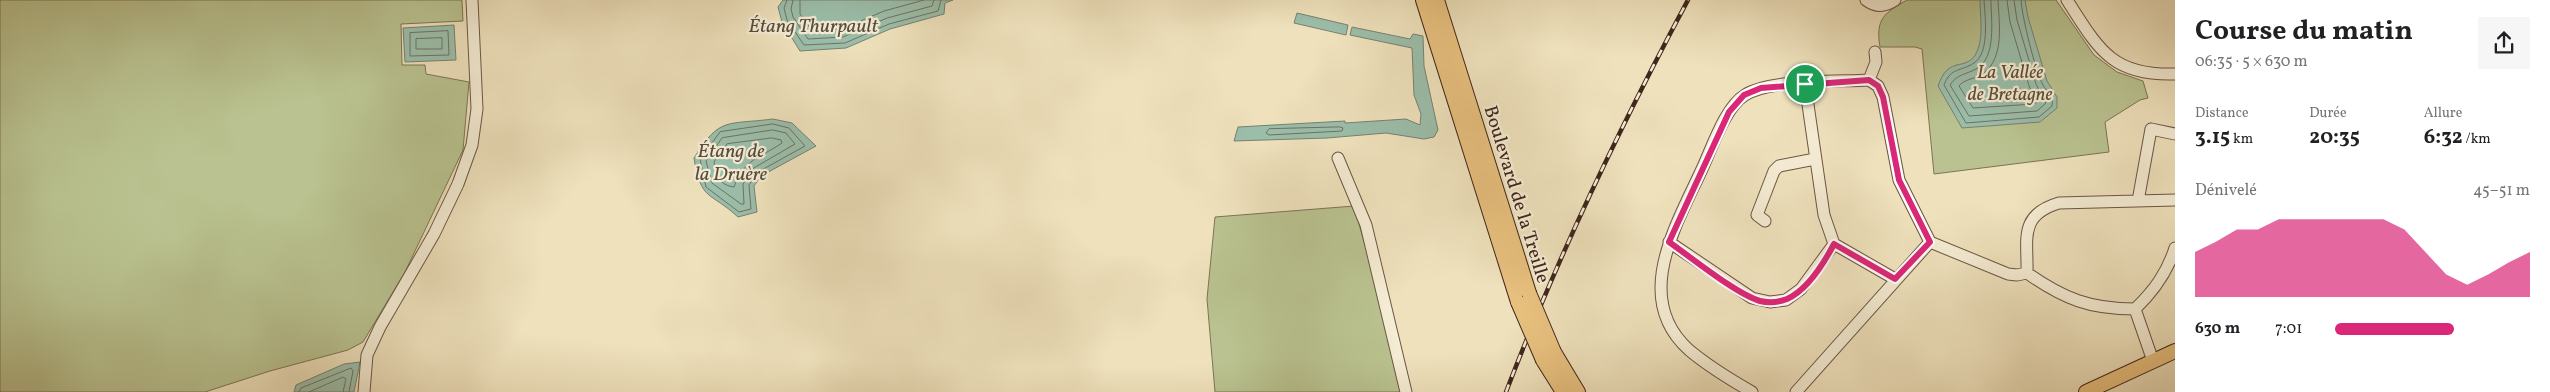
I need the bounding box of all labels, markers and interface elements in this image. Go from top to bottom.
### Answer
text: Course du matin [2195,12,2413,51]
water label: Étang Thurpault [748,13,878,41]
button: share [2478,17,2530,69]
text: 06:35 · 5 × 630 m [2195,51,2308,73]
park label: La Vallée de Bretagne [1968,60,2052,108]
pin [1784,63,1826,105]
icon: arrive [1791,70,1819,98]
street label: Boulevard de la Treille [1477,103,1555,287]
text: Distance [2195,104,2249,123]
text: Durée [2309,104,2347,123]
text: Allure [2424,104,2462,123]
text: 3.15 [2195,123,2230,152]
text: 20:35 [2309,123,2360,152]
text: 6:32 [2424,123,2463,152]
text: km [2230,130,2253,149]
text: /km [2463,130,2491,149]
water label: Étang de la Druère [695,138,768,189]
text: Dénivelé [2195,180,2257,202]
text: 45–51 m [2473,180,2530,202]
text: 630 m [2195,318,2240,340]
text: 7:01 [2275,318,2302,340]

